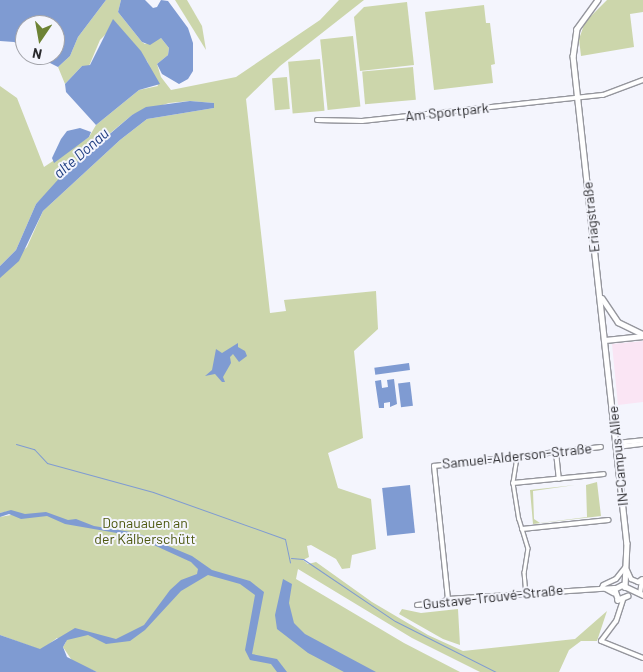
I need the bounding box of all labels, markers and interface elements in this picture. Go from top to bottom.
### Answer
north arrow [15,15,65,65]
text: N [31,45,43,63]
street label: Am Sportpark [405,99,489,125]
water label: alte Donau [50,124,112,182]
street label: Eriagstraße [579,181,603,253]
street label: IN-Campus Allee [604,405,632,507]
street label: Samuel-Alderson-Straße [441,440,593,472]
park label: Donauauen an der Kälberschütt [94,515,196,548]
street label: Gustave-Trouvé-Straße [422,581,564,613]

